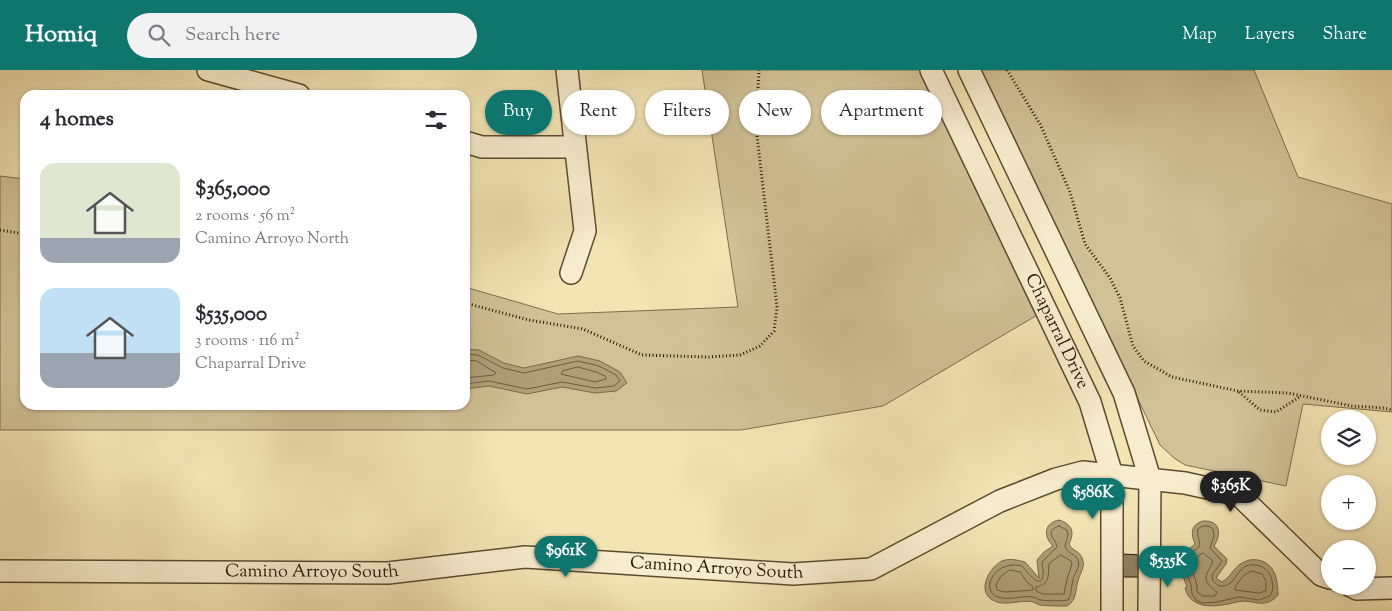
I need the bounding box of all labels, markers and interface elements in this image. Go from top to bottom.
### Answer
search box [127,13,477,58]
text: Homiq [25,18,97,52]
icon: search [145,21,173,49]
text: Search here [185,22,280,49]
text: Map [1182,22,1217,48]
text: Layers [1245,22,1295,48]
text: Share [1323,22,1367,48]
chip: Buy [485,90,552,135]
chip: Rent [562,90,635,135]
chip: Filters [645,90,729,135]
chip: New [739,90,811,135]
chip: Apartment [821,90,942,135]
text: 4 homes [40,105,114,135]
icon: filters [422,106,450,134]
text: $365,000 [195,175,270,205]
icon: home [80,183,140,243]
text: 2 rooms · 56 m² [195,205,295,228]
text: Camino Arroyo North [195,228,349,251]
street label: Chaparral Drive [1017,269,1095,394]
text: $535,000 [195,300,267,330]
icon: home [80,308,140,368]
text: 3 rooms · 116 m² [195,330,300,353]
text: Chaparral Drive [195,353,306,376]
map controls [1321,410,1376,595]
button: layers [1321,410,1376,465]
pin: $365K [1196,470,1266,513]
text: $365K [1211,475,1251,498]
button: + [1321,475,1376,530]
pin: $586K [1058,478,1128,520]
text: $586K [1072,482,1114,505]
pin: $961K [531,536,601,578]
text: $961K [545,540,587,563]
button: − [1321,540,1376,595]
pin: $535K [1133,546,1203,588]
text: $535K [1149,550,1187,573]
street label: Camino Arroyo South [629,551,805,587]
street label: Camino Arroyo South [225,559,401,586]

